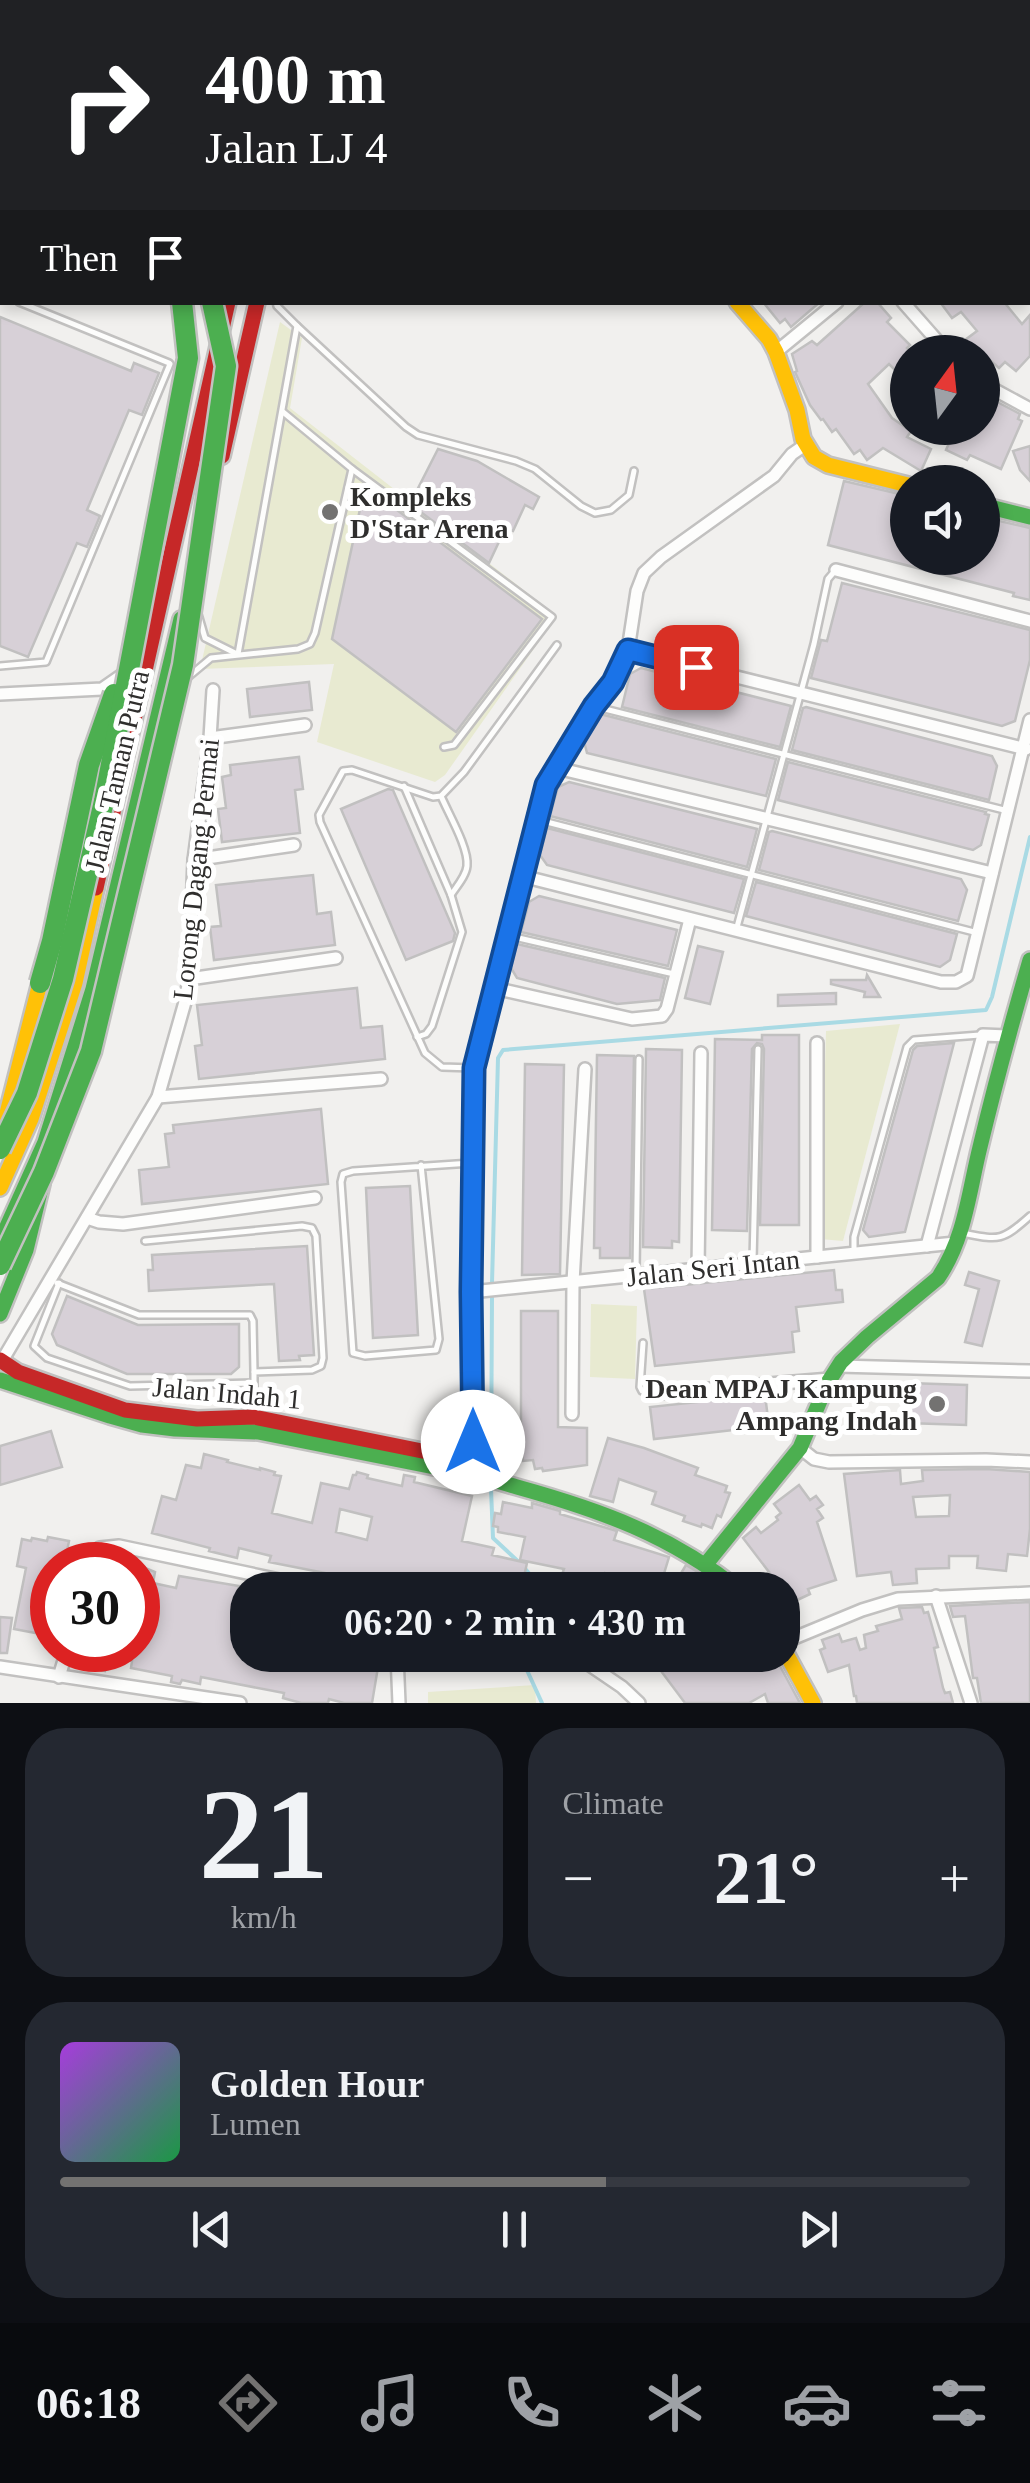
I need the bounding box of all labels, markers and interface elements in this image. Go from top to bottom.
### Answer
icon: right [40,40,170,170]
text: 400 m [205,41,386,118]
text: Jalan LJ 4 [205,123,387,173]
icon: arrive [138,230,193,285]
text: Then [40,237,118,279]
north arrow [890,335,1000,445]
map controls [890,335,1000,575]
button: sound [890,465,1000,575]
place label: Kompleks D'Star Arena [350,481,508,544]
marker: Kompleks D'Star Arena [319,501,341,523]
pin [654,625,739,710]
icon: arrive [669,640,724,695]
street label: Jalan Taman Putra [79,667,155,875]
street label: Lorong Dagang Permai [167,736,225,1001]
street label: Jalan Seri Intan [625,1243,801,1293]
street label: Jalan Indah 1 [151,1371,303,1415]
place label: Dean MPAJ Kampung Ampang Indah [645,1373,917,1436]
position arrow [421,1390,525,1494]
marker: Dean MPAJ Kampung Ampang Indah [926,1393,948,1415]
speed limit sign: 30 [30,1542,160,1672]
text: 06:20 · 2 min · 430 m [344,1601,686,1643]
text: 21 [199,1762,329,1906]
text: Climate [563,1785,664,1821]
text: 21° [714,1836,819,1919]
text: − [563,1848,594,1909]
text: + [939,1848,970,1909]
text: km/h [231,1899,297,1935]
text: Golden Hour [210,2063,424,2105]
text: Lumen [210,2106,301,2142]
icon: previous [184,2202,239,2257]
icon: pause [487,2202,542,2257]
icon: next [791,2202,846,2257]
icon: directions [213,2368,283,2438]
icon: music [355,2368,425,2438]
icon: phone [497,2368,567,2438]
icon: climate [640,2368,710,2438]
icon: car [782,2368,852,2438]
icon: filters [924,2368,994,2438]
text: 06:18 [36,2378,141,2428]

